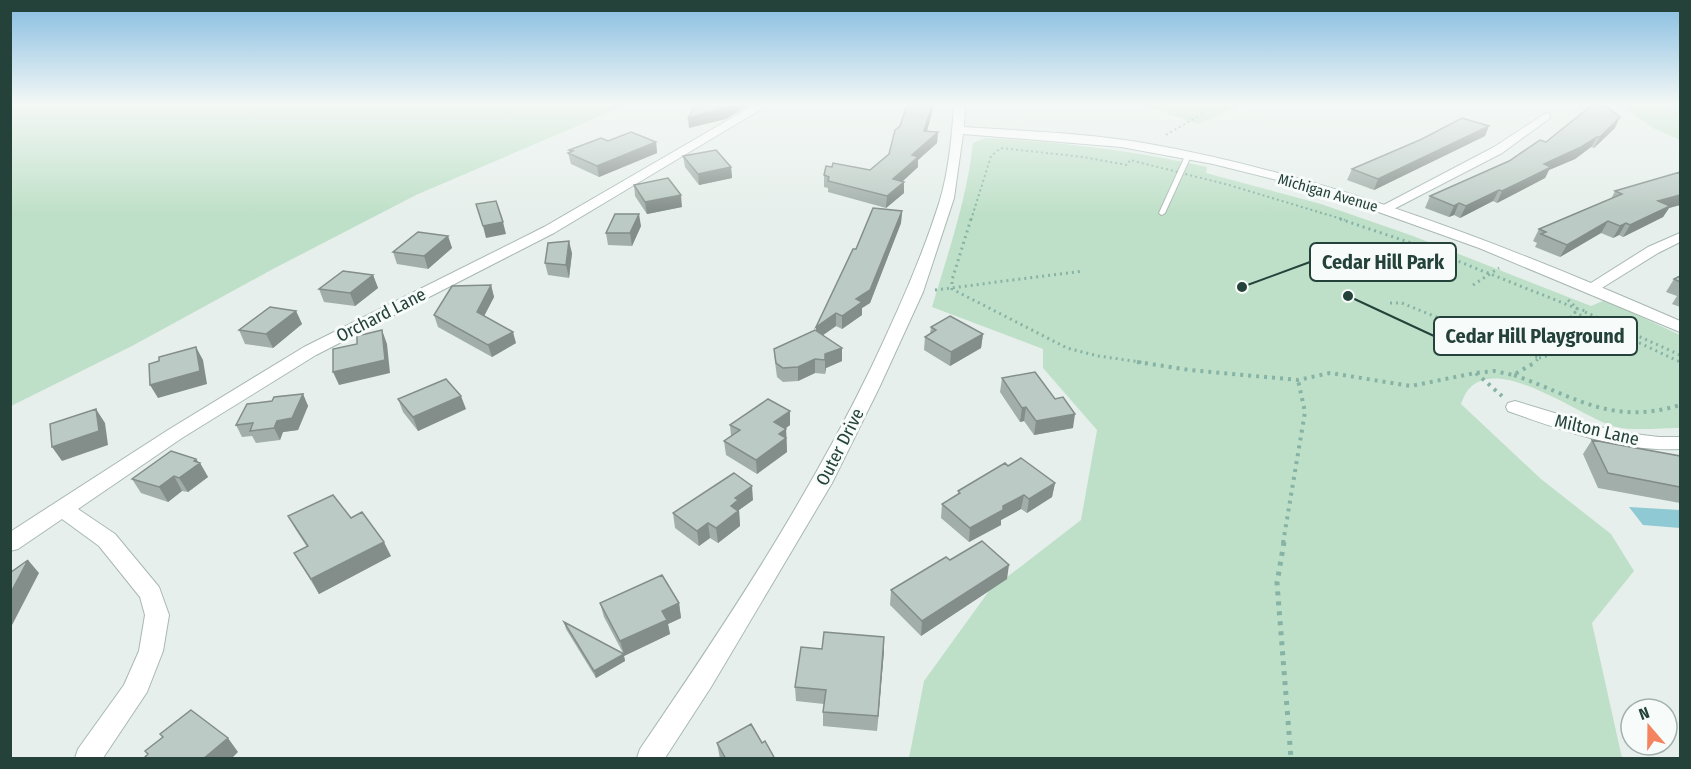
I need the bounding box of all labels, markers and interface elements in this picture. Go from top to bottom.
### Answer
street label: Michigan Avenue [1276,170,1380,216]
callout: Cedar Hill Park [1310,243,1456,281]
text: Cedar Hill Park [1322,250,1445,274]
street label: Orchard Lane [332,283,430,347]
callout: Cedar Hill Playground [1434,317,1637,355]
text: Cedar Hill Playground [1445,324,1625,348]
street label: Outer Drive [811,405,869,489]
street label: Milton Lane [1553,410,1641,450]
north arrow [1619,697,1679,757]
text: N [1636,703,1652,724]

